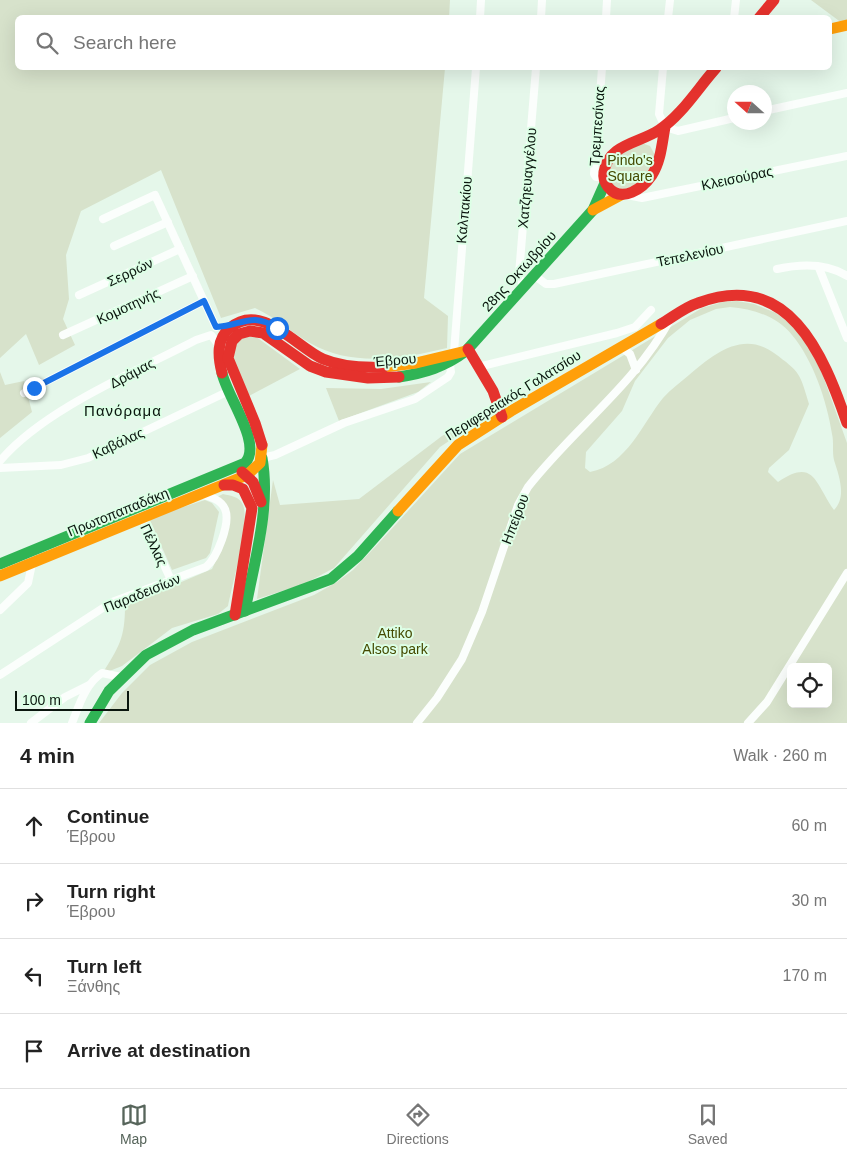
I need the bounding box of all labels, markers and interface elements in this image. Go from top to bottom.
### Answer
search box [15,15,832,70]
icon: search [33,29,61,57]
text: Search here [73,32,177,53]
street label: Τρεμπεσίνας [586,85,608,167]
north arrow [727,85,772,130]
street label: Χατζηευαγγέλου [515,127,539,229]
park label: Pindo's Square [607,152,653,184]
street label: Κλεισούρας [700,163,774,193]
street label: Καλπακίου [453,176,475,244]
street label: 28ης Οκτωβρίου [479,227,559,315]
street label: Τεπελενίου [655,240,725,270]
street label: Σερρών [105,254,155,290]
street label: Κομοτηνής [94,284,162,328]
route start [266,317,289,340]
street label: Περιφερειακός Γαλατσίου [442,347,584,443]
street label: Έβρου [372,350,417,370]
street label: Δράμας [107,354,157,391]
route end [23,377,46,400]
district label: Πανόραμα [84,402,162,419]
street label: Καβάλας [90,424,147,462]
street label: Πρωτοπαπαδάκη [65,484,171,540]
street label: Ηπείρου [498,492,532,546]
street label: Πέλλας [137,521,171,569]
street label: Παραδεισίων [101,570,183,616]
park label: Attiko Alsos park [362,625,429,657]
map controls [787,663,832,708]
button: locate [787,663,832,708]
scale bar [15,688,129,711]
text: 100 m [22,692,61,708]
text: 4 min [20,744,75,767]
text: Walk · 260 m [733,747,827,764]
text: Continue [67,806,149,827]
icon: ahead [20,812,48,840]
text: 60 m [791,817,827,834]
text: Έβρου [67,828,116,845]
text: Turn right [67,881,155,902]
icon: right [20,887,48,915]
text: 30 m [791,892,827,909]
text: Έβρου [67,903,116,920]
text: Turn left [67,956,142,977]
icon: left [20,962,48,990]
text: 170 m [783,967,827,984]
text: Ξάνθης [67,978,120,995]
icon: arrive [20,1037,48,1065]
text: Arrive at destination [67,1040,251,1061]
tab: Map [120,1101,148,1147]
tab: Directions [387,1101,449,1147]
tab: Saved [688,1101,727,1147]

